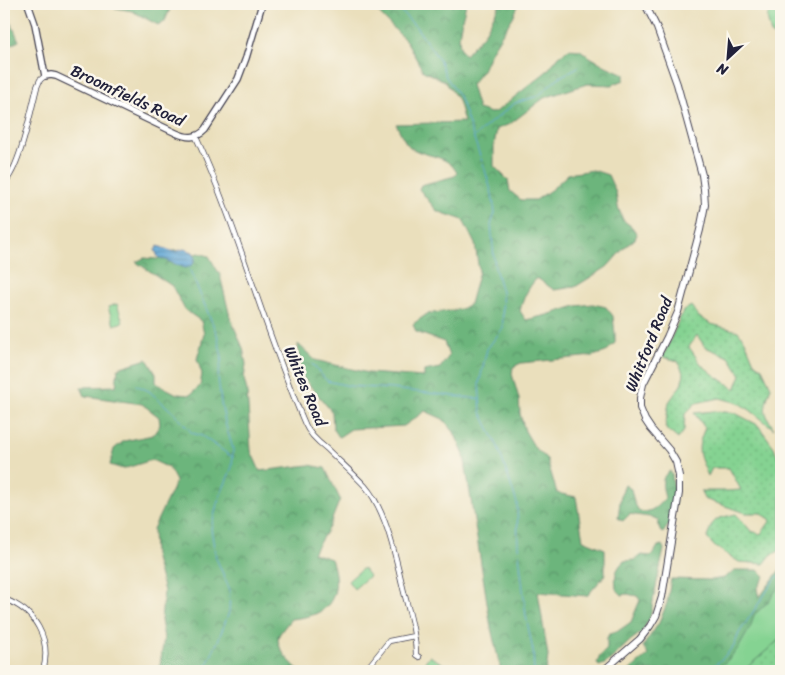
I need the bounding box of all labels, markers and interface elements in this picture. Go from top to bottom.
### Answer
north arrow [702,32,752,82]
street label: Broomfields Road [66,56,191,135]
text: N [712,56,733,83]
street label: Whitford Road [616,291,681,396]
street label: Whites Road [276,341,336,433]

